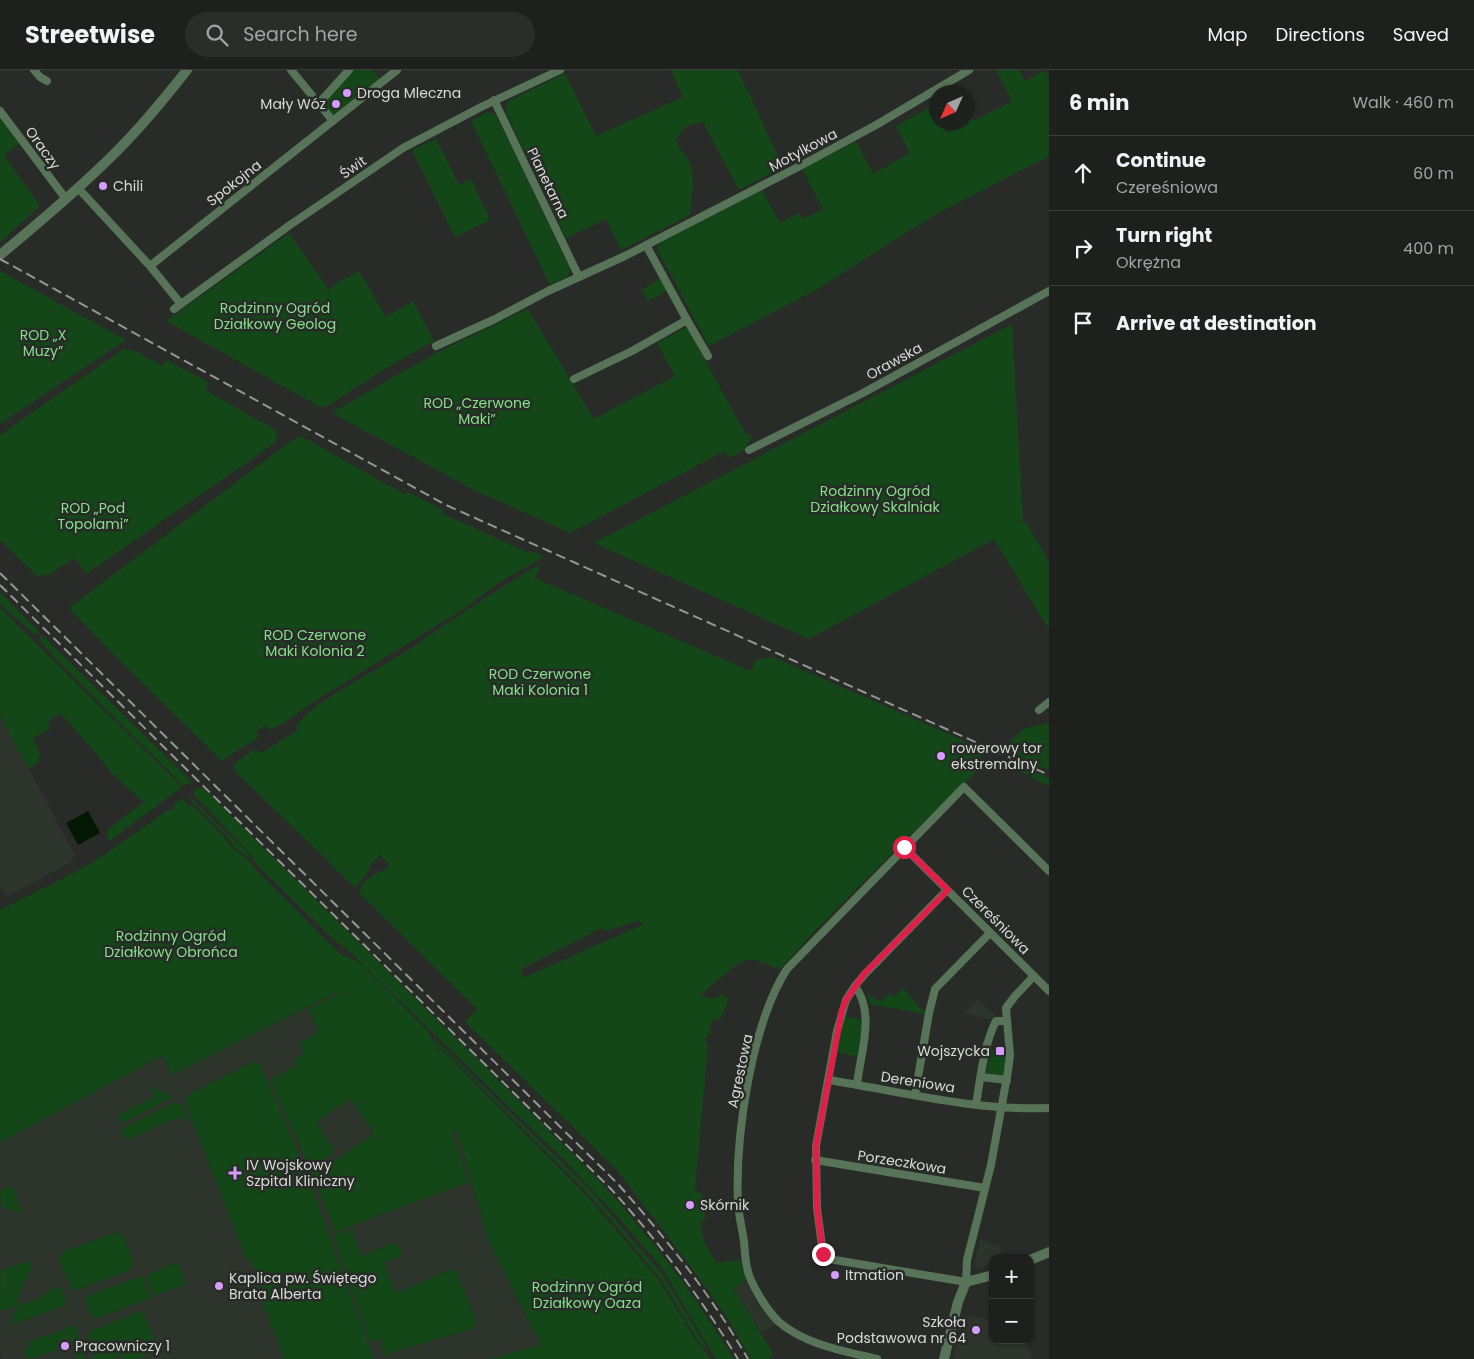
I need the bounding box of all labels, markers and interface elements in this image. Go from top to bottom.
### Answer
search box [185,12,535,57]
text: Streetwise [25,18,155,51]
icon: search [203,21,231,49]
text: Search here [243,21,358,48]
text: Map [1208,22,1247,47]
text: Directions [1275,22,1365,47]
text: Saved [1393,22,1449,47]
place label: Droga Mleczna [357,83,461,103]
north arrow [929,85,974,130]
marker: Droga Mleczna [341,87,353,99]
text: 6 min [1069,88,1129,117]
text: Walk · 460 m [1352,91,1454,114]
place label: Mały Wóz [260,94,326,114]
marker: Mały Wóz [330,98,342,110]
street label: Oraczy [21,123,65,174]
street label: Motylkowa [765,124,841,176]
street label: Planetarna [522,144,574,222]
text: Continue [1116,147,1206,174]
street label: Świt [336,151,370,183]
street label: Spokojna [202,155,266,211]
icon: ahead [1069,159,1097,187]
text: 60 m [1413,162,1454,185]
place label: Chili [113,176,143,196]
text: Czereśniowa [1116,176,1218,199]
marker: Chili [97,180,109,192]
text: Turn right [1116,222,1212,249]
icon: right [1069,234,1097,262]
text: 400 m [1403,237,1454,260]
text: Okrężna [1116,251,1181,274]
park label: Rodzinny Ogród Działkowy Geolog [214,298,336,334]
icon: arrive [1069,309,1097,337]
text: Arrive at destination [1116,310,1317,337]
park label: ROD „X Muzy” [20,325,67,361]
street label: Orawska [862,337,926,385]
park label: ROD „Czerwone Maki” [423,393,531,429]
park label: Rodzinny Ogród Działkowy Skalniak [810,481,940,517]
park label: ROD „Pod Topolami” [57,498,129,534]
park label: ROD Czerwone Maki Kolonia 2 [264,625,366,661]
park label: ROD Czerwone Maki Kolonia 1 [489,664,591,700]
place label: rowerowy tor ekstremalny [951,738,1042,774]
marker: rowerowy tor ekstremalny [935,750,947,762]
route start [893,836,916,859]
street label: Czereśniowa [957,881,1035,959]
park label: Rodzinny Ogród Działkowy Obrońca [104,926,238,962]
street label: Agrestowa [722,1032,758,1110]
place label: Wojszycka [917,1041,990,1061]
marker: Wojszycka [994,1045,1006,1057]
street label: Dereniowa [879,1066,957,1098]
street label: Porzeczkowa [856,1145,948,1179]
place label: IV Wojskowy Szpital Kliniczny [246,1155,355,1191]
marker: IV Wojskowy Szpital Kliniczny [228,1166,242,1180]
place label: Skórnik [700,1195,750,1215]
marker: Skórnik [684,1199,696,1211]
route end [812,1243,835,1266]
map controls [989,1254,1034,1344]
button: + [989,1254,1034,1299]
place label: Itmation [845,1265,904,1285]
place label: Kaplica pw. Świętego Brata Alberta [229,1268,377,1304]
marker: Itmation [829,1269,841,1281]
park label: Rodzinny Ogród Działkowy Oaza [532,1277,642,1313]
marker: Kaplica pw. Świętego Brata Alberta [213,1280,225,1292]
button: − [989,1299,1034,1344]
place label: Szkoła Podstawowa nr 64 [837,1312,966,1348]
marker: Szkoła Podstawowa nr 64 [970,1324,982,1336]
place label: Pracowniczy 1 [75,1336,170,1356]
marker: Pracowniczy 1 [59,1340,71,1352]

